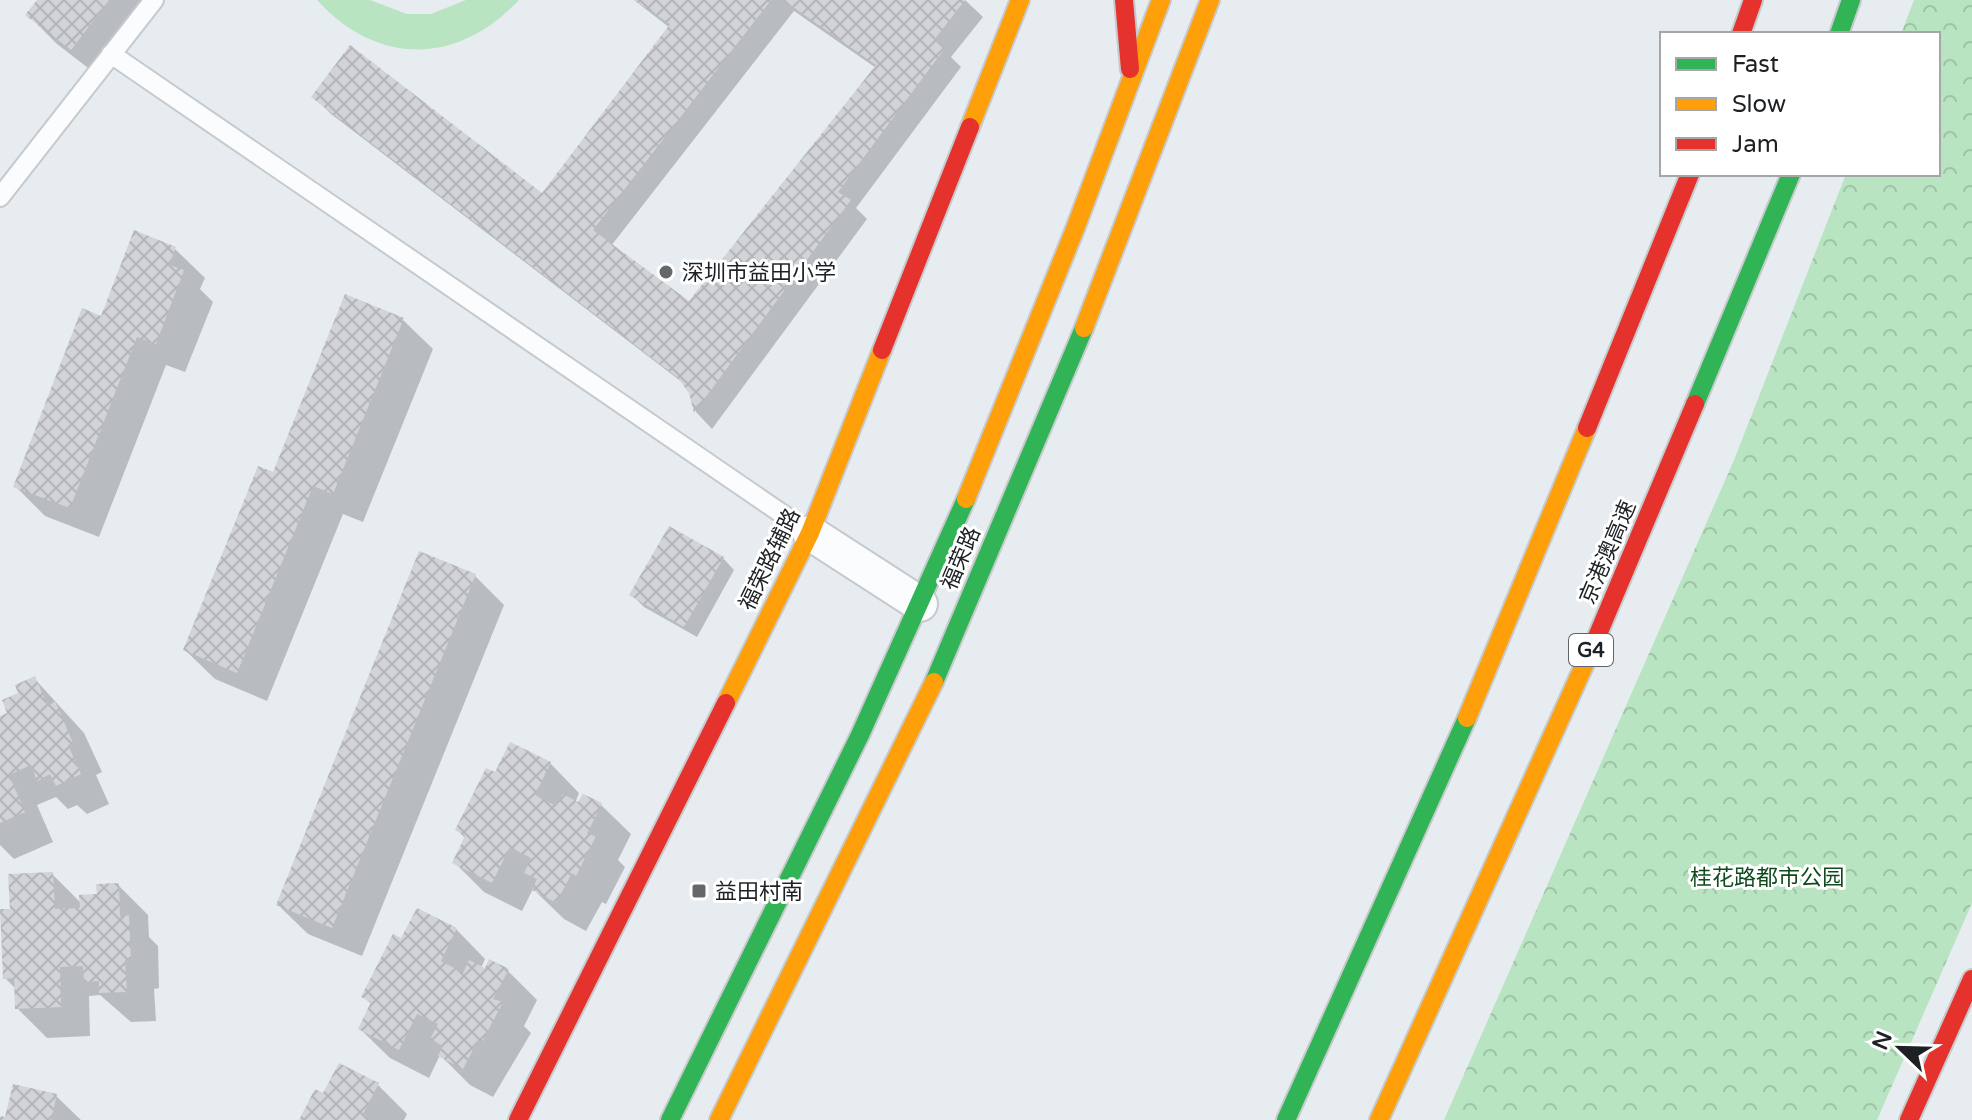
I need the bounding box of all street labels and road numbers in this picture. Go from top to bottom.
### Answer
street label: 京港澳高速 [1574,497,1641,608]
street label: 福荣路辅路 [734,504,806,615]
street label: 福荣路 [936,523,986,594]
road number: G4 [1569,634,1613,666]

